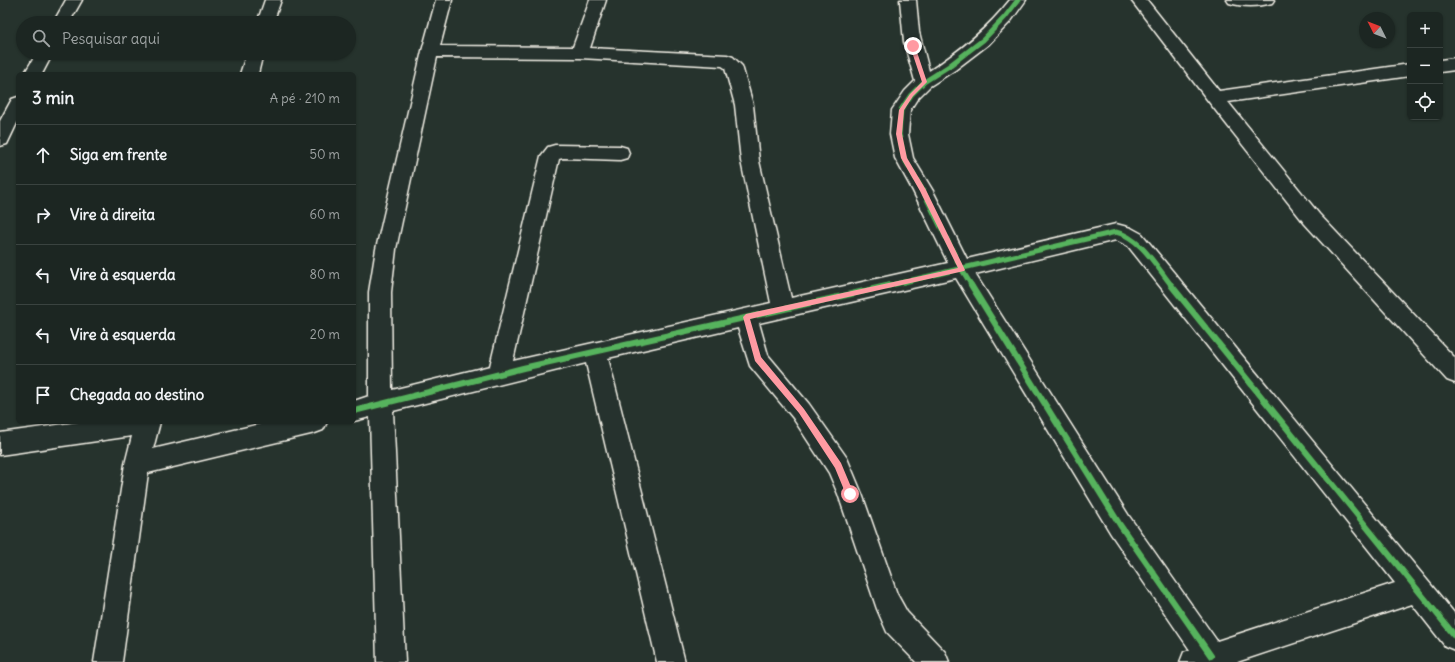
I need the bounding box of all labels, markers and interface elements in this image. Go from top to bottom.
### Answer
north arrow [1359,12,1395,48]
map controls [1407,12,1443,120]
button: + [1407,12,1443,48]
search box [16,16,356,60]
icon: search [30,27,52,49]
text: Pesquisar aqui [62,29,160,48]
route end [904,37,922,55]
button: − [1407,48,1443,84]
button: locate [1407,84,1443,120]
text: 3 min [32,87,74,109]
text: A pé · 210 m [270,90,340,107]
icon: ahead [32,144,54,166]
text: Siga em frente [70,145,167,164]
text: 50 m [309,146,340,163]
icon: right [32,204,54,226]
text: Vire à direita [70,205,155,224]
text: 60 m [309,206,340,223]
icon: left [32,264,54,286]
text: Vire à esquerda [70,265,176,284]
text: 80 m [309,266,340,283]
icon: left [32,324,54,346]
text: Vire à esquerda [70,325,176,344]
text: 20 m [310,326,340,343]
icon: arrive [32,384,54,406]
text: Chegada ao destino [70,385,204,404]
route start [841,485,859,503]

